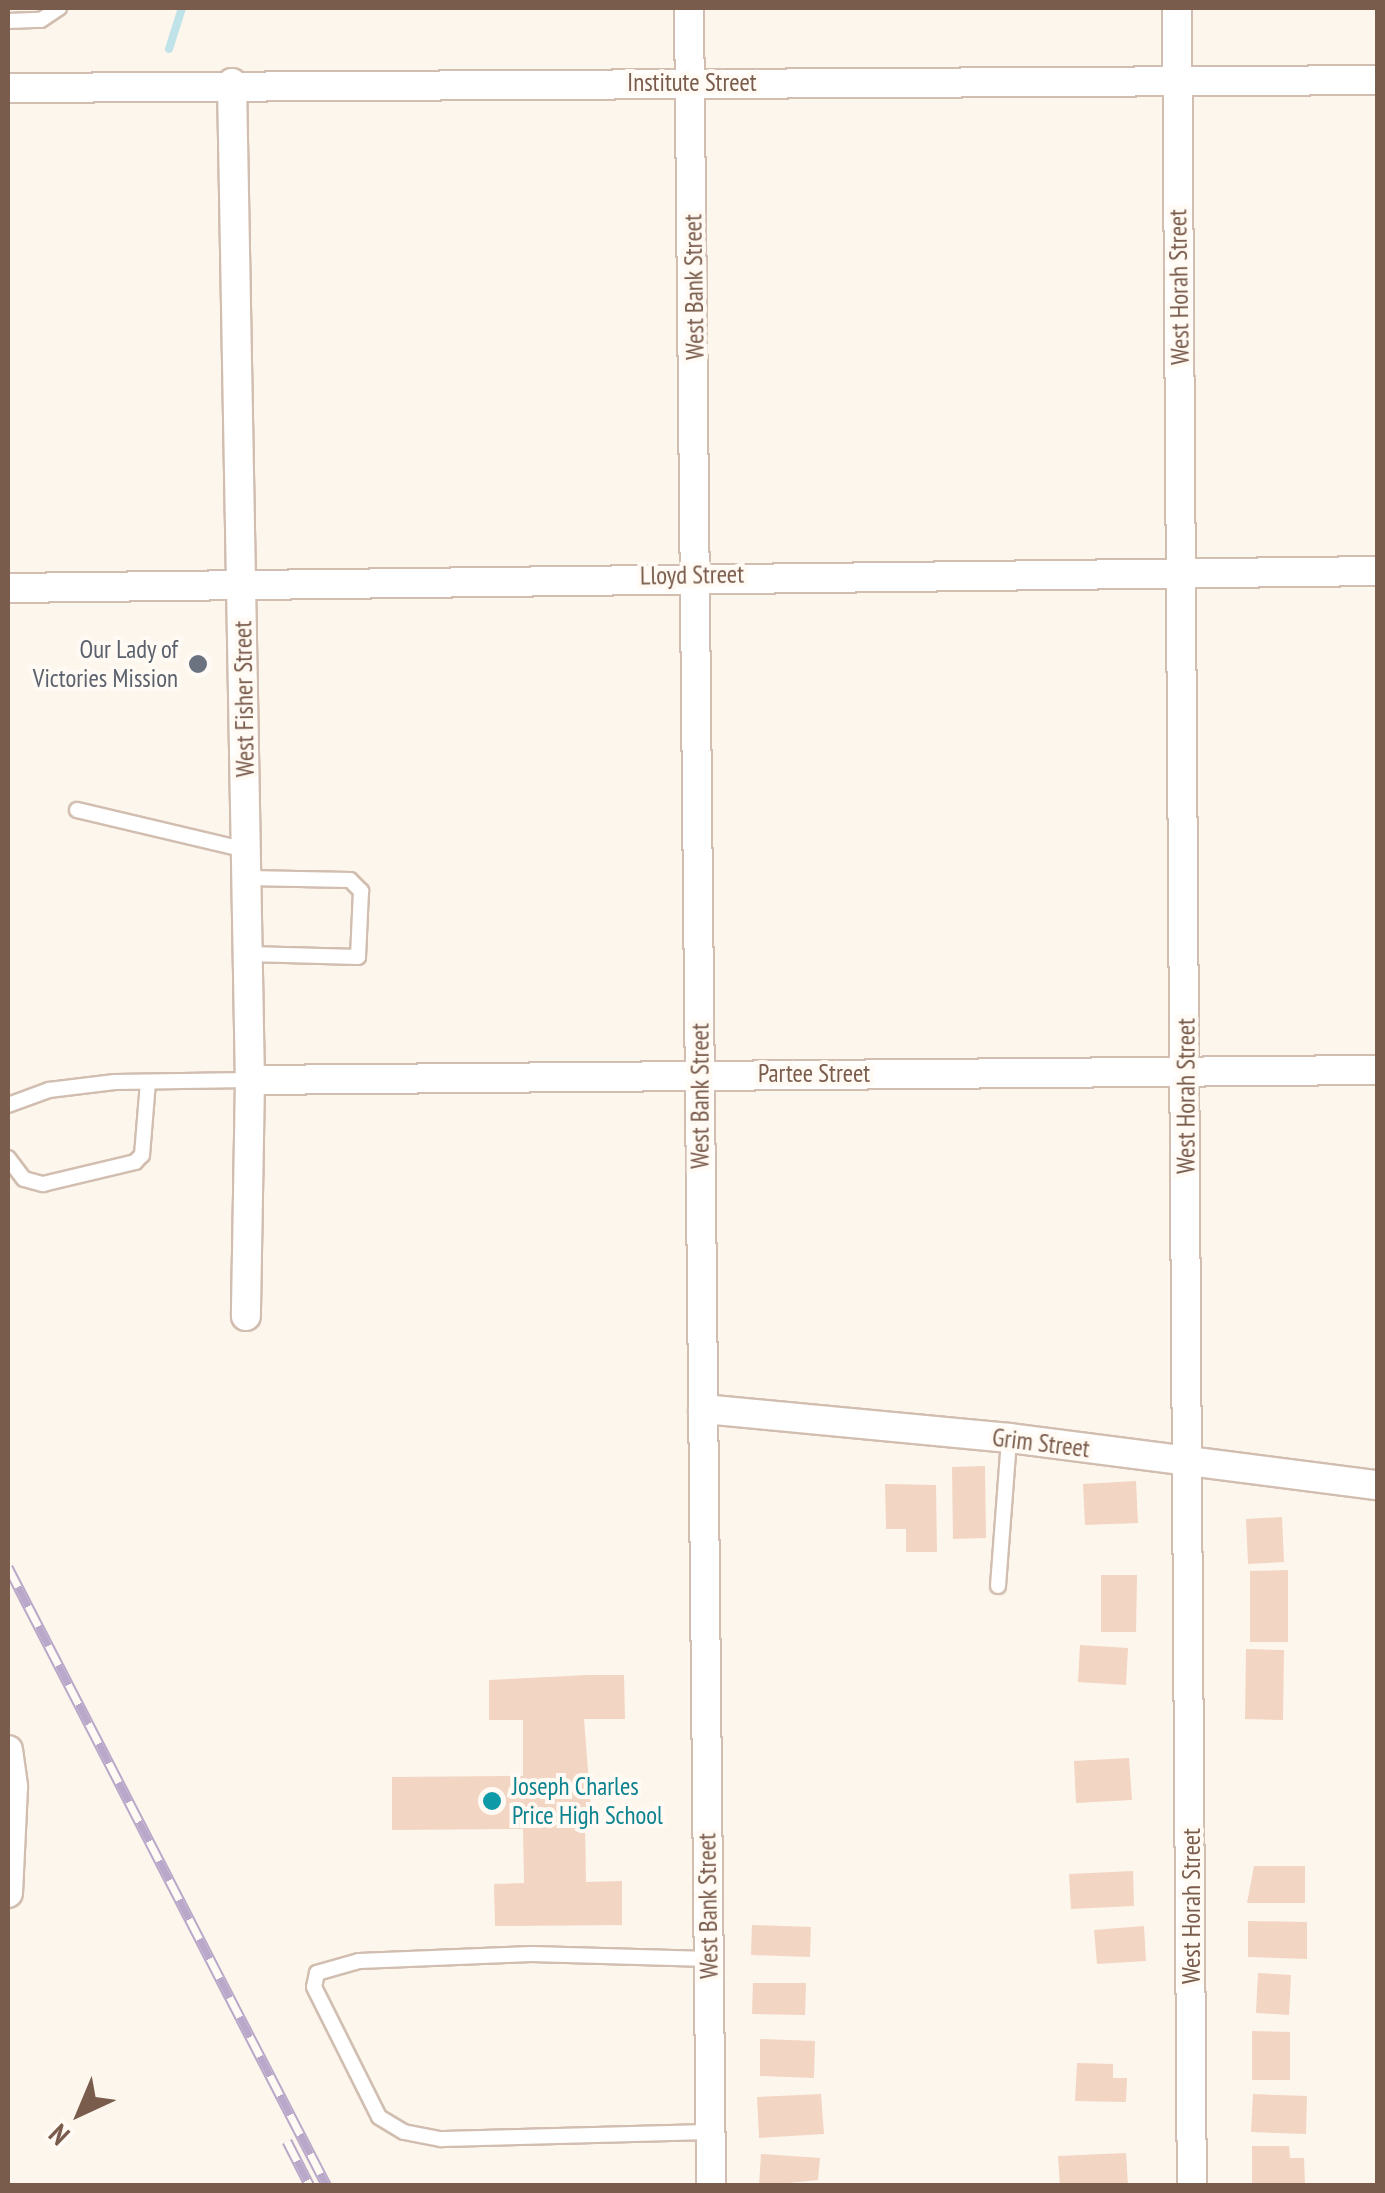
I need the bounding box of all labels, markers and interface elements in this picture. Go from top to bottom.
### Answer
street label: Institute Street [627,67,757,97]
street label: West Horah Street [1163,209,1195,365]
street label: West Bank Street [678,214,710,360]
street label: Lloyd Street [640,559,744,591]
street label: West Fisher Street [228,621,260,777]
place label: Our Lady of Victories Mission [33,635,178,694]
marker: Our Lady of Victories Mission [187,653,209,675]
street label: West Horah Street [1171,1018,1201,1174]
street label: West Bank Street [685,1023,715,1169]
street label: Partee Street [758,1058,870,1088]
street label: Grim Street [991,1422,1091,1464]
place label: Joseph Charles Price High School [512,1772,663,1831]
marker: Joseph Charles Price High School [481,1790,503,1812]
street label: West Horah Street [1176,1828,1206,1984]
street label: West Bank Street [692,1833,724,1979]
north arrow [30,2063,130,2163]
text: N [41,2116,77,2154]

